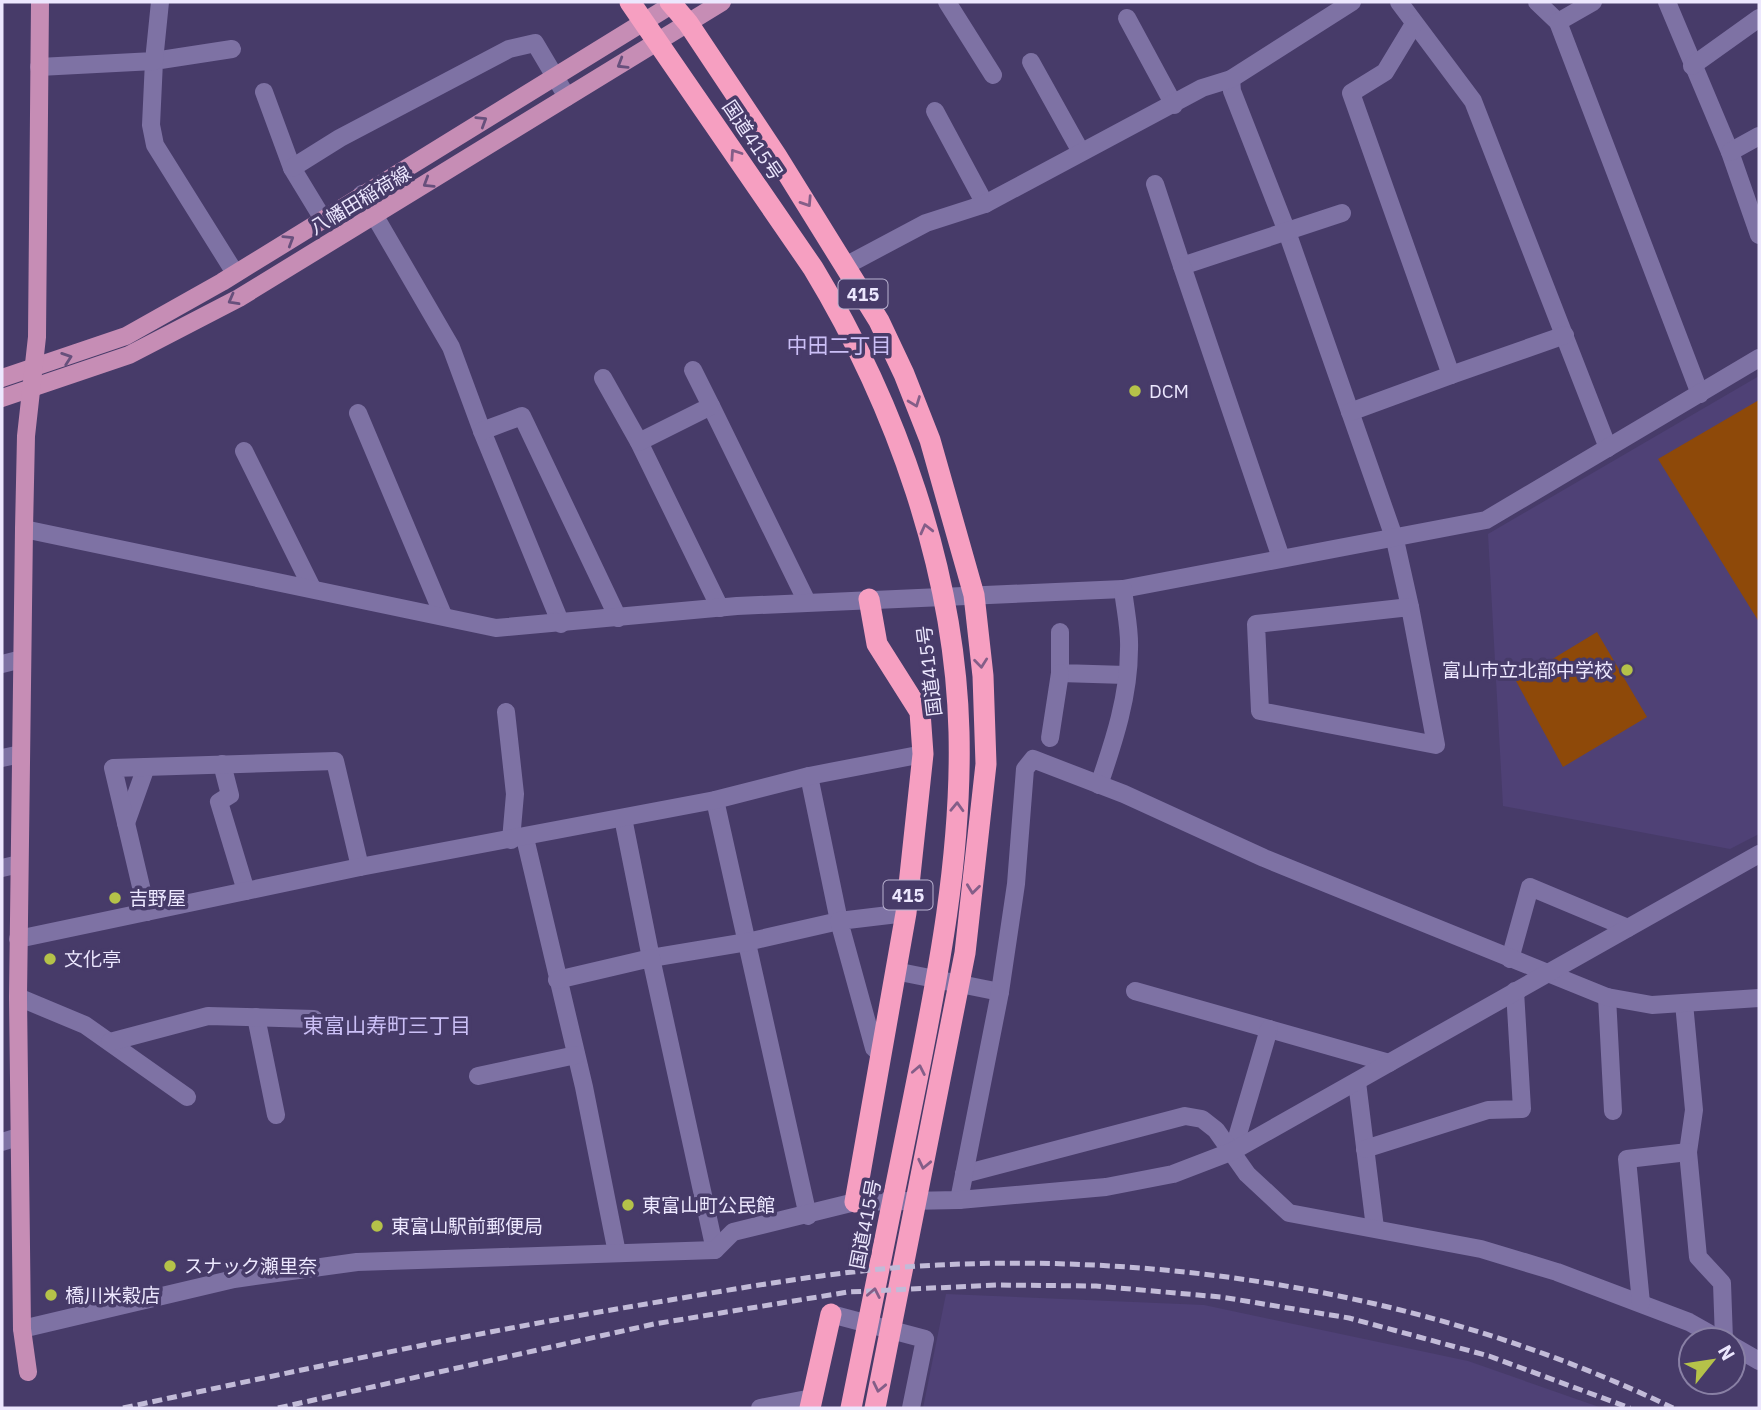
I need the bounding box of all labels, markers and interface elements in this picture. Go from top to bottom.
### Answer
one-way arrow [617,56,630,69]
street label: 国道415号 [718,95,788,185]
one-way arrow [475,116,488,129]
one-way arrow [730,148,743,161]
street label: 八幡田稲荷線 [305,160,415,240]
one-way arrow [423,174,436,187]
one-way arrow [799,194,811,207]
one-way arrow [281,236,294,249]
road number: 415 [838,280,888,308]
one-way arrow [228,292,241,305]
district label: 中田二丁目 [787,331,892,359]
one-way arrow [60,352,72,366]
place label: DCM [1149,379,1189,403]
marker: DCM [1127,383,1143,399]
one-way arrow [906,395,920,407]
one-way arrow [920,523,934,535]
street label: 国道415号 [912,624,946,718]
one-way arrow [973,657,988,668]
place label: 富山市立北部中学校 [1442,658,1613,682]
marker: 富山市立北部中学校 [1619,662,1635,678]
one-way arrow [949,801,964,812]
road number: 415 [884,880,932,910]
one-way arrow [966,883,981,895]
place label: 吉野屋 [129,886,186,910]
marker: 吉野屋 [107,890,123,906]
place label: 文化亭 [64,947,121,971]
marker: 文化亭 [42,951,58,967]
district label: 東富山寿町三丁目 [303,1011,471,1039]
one-way arrow [910,1064,925,1076]
one-way arrow [918,1158,933,1170]
street label: 国道415号 [845,1177,885,1271]
place label: 東富山町公民館 [642,1193,775,1217]
marker: 東富山町公民館 [620,1197,636,1213]
place label: 東富山駅前郵便局 [391,1214,543,1238]
marker: 東富山駅前郵便局 [369,1218,385,1234]
place label: スナック瀬里奈 [184,1254,317,1278]
marker: スナック瀬里奈 [162,1258,178,1274]
place label: 橋川米穀店 [65,1283,160,1307]
marker: 橋川米穀店 [43,1287,59,1303]
one-way arrow [866,1287,881,1299]
north arrow [1677,1326,1747,1396]
text: N [1713,1341,1741,1364]
one-way arrow [872,1381,887,1393]

